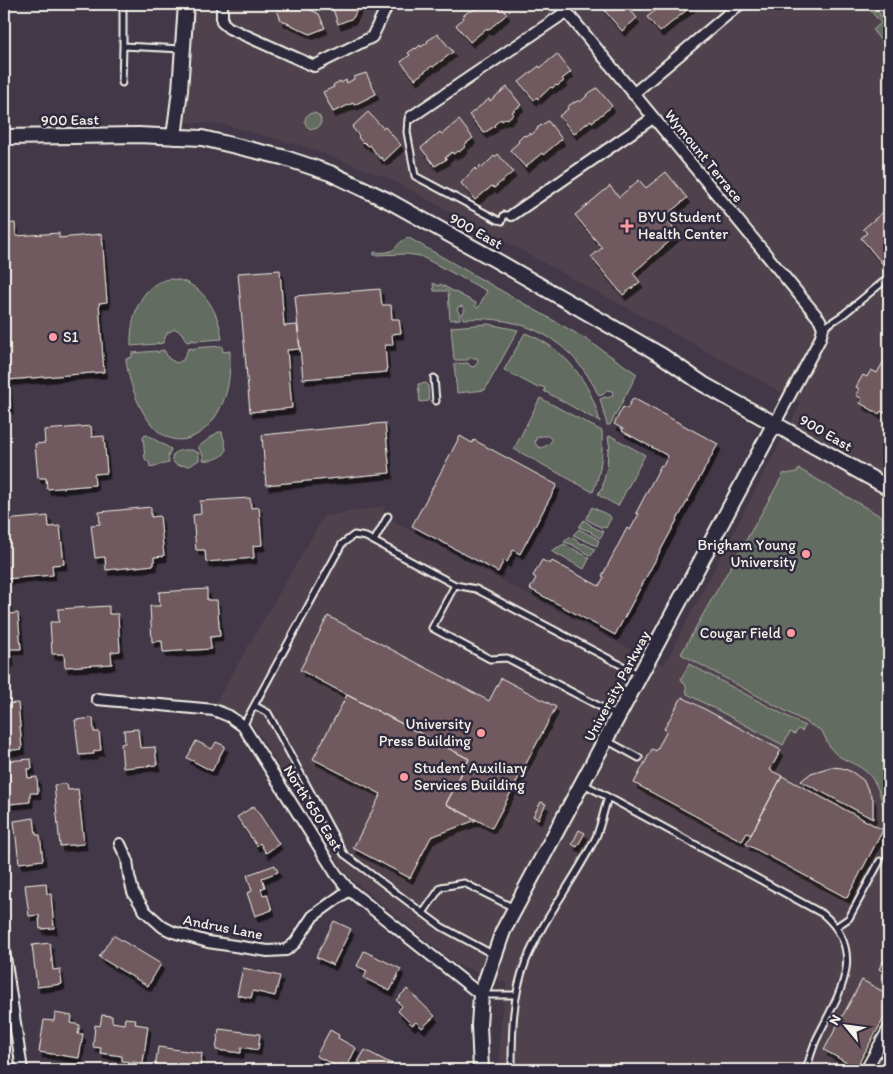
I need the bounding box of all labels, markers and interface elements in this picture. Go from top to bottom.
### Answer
street label: Wymount Terrace [661,106,747,206]
street label: 900 East [41,110,100,130]
place label: BYU Student Health Center [638,208,728,243]
street label: 900 East [446,209,506,253]
marker: BYU Student Health Center [620,219,634,233]
place label: S1 [63,328,78,346]
marker: S1 [47,331,59,343]
street label: 900 East [796,411,856,456]
place label: Brigham Young University [697,536,796,571]
marker: Brigham Young University [800,548,812,560]
place label: Cougar Field [700,624,782,642]
street label: University Parkway [580,627,654,745]
marker: Cougar Field [785,627,797,639]
place label: University Press Building [379,715,471,750]
marker: University Press Building [475,727,487,739]
place label: Student Auxiliary Services Building [414,759,527,794]
street label: North 650 East [280,762,347,854]
marker: Student Auxiliary Services Building [398,771,410,783]
street label: Andrus Lane [182,910,264,944]
north arrow [820,1002,870,1052]
text: N [825,1012,845,1028]

